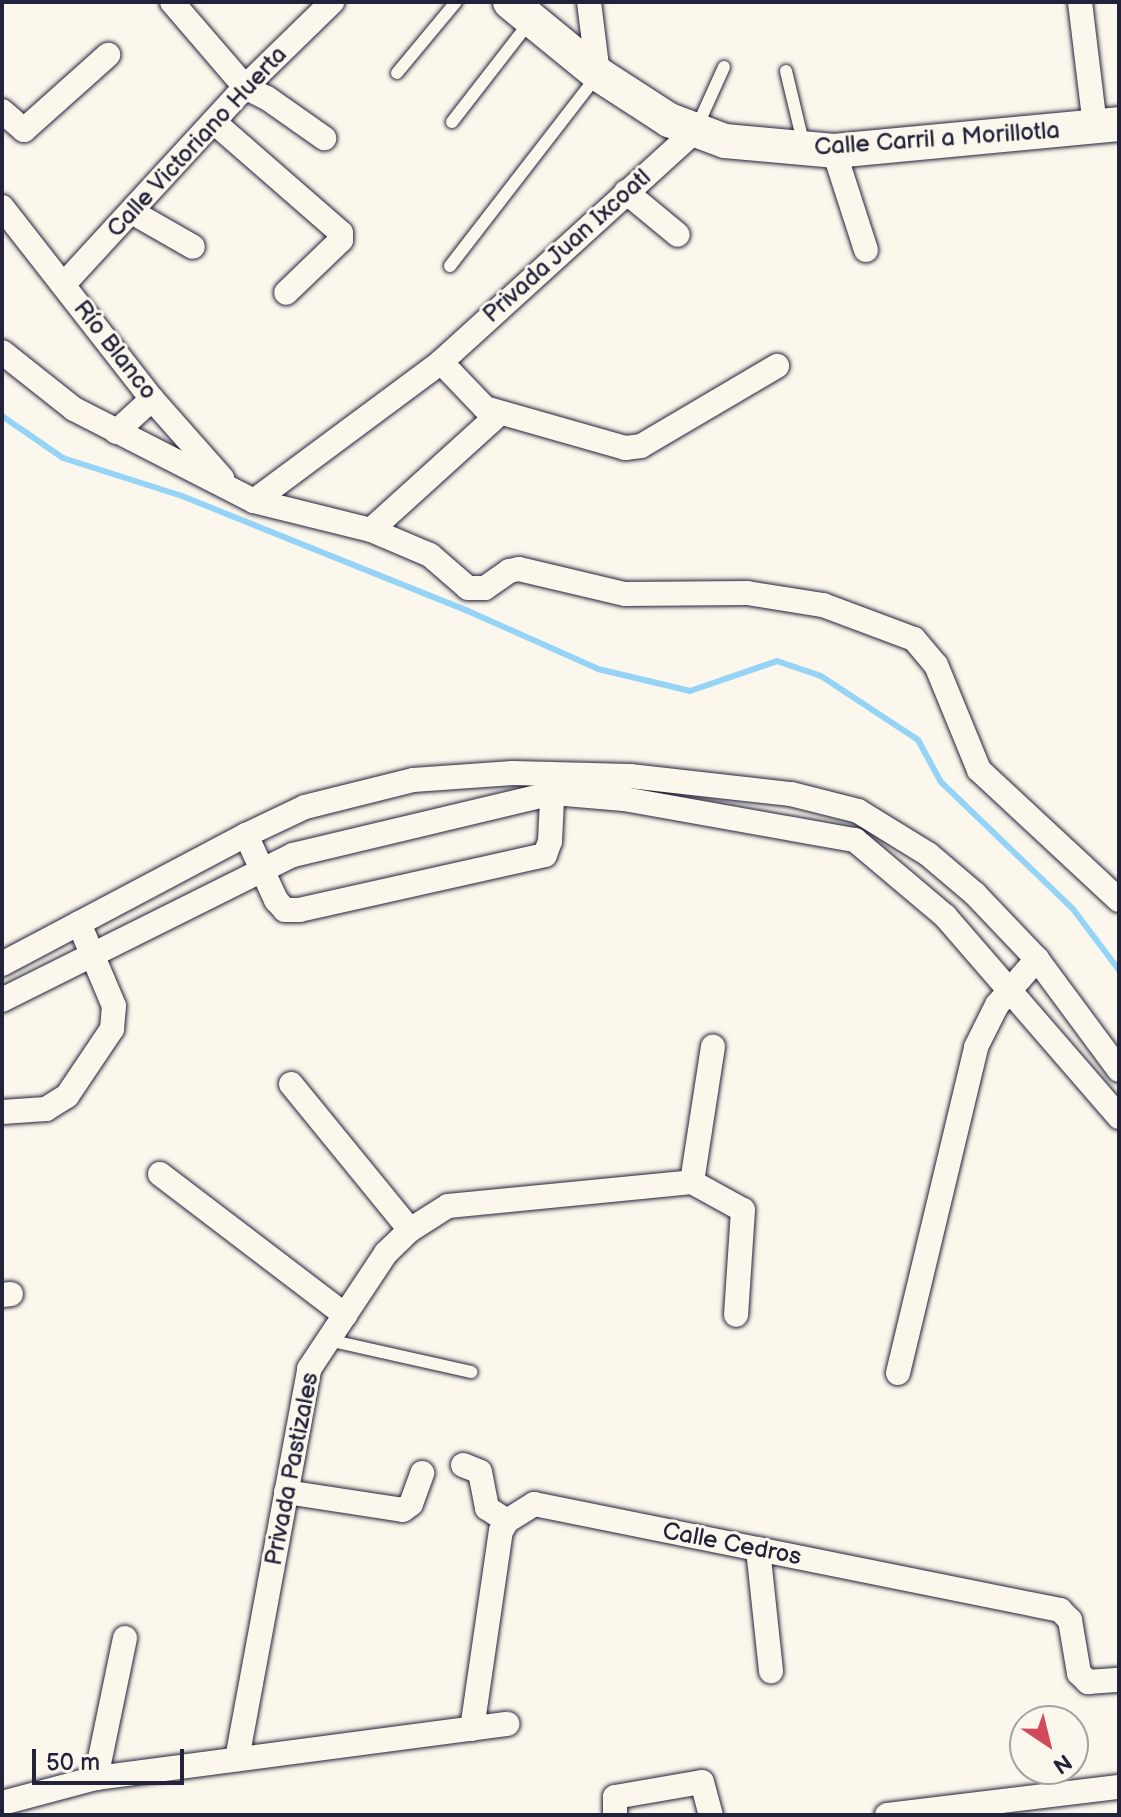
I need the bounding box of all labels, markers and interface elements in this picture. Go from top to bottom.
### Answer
street label: Calle Victoriano Huerta [101,40,293,244]
street label: Calle Carril a Morillotla [813,116,1061,162]
street label: Privada Juan Ixcoatl [477,163,657,329]
street label: Río Blanco [67,295,163,405]
street label: Privada Pastizales [259,1370,325,1568]
street label: Calle Cedros [660,1516,804,1572]
north arrow [1009,1705,1089,1785]
scale bar [36,1733,188,1783]
text: 50 m [46,1748,100,1777]
text: N [1047,1748,1076,1779]

